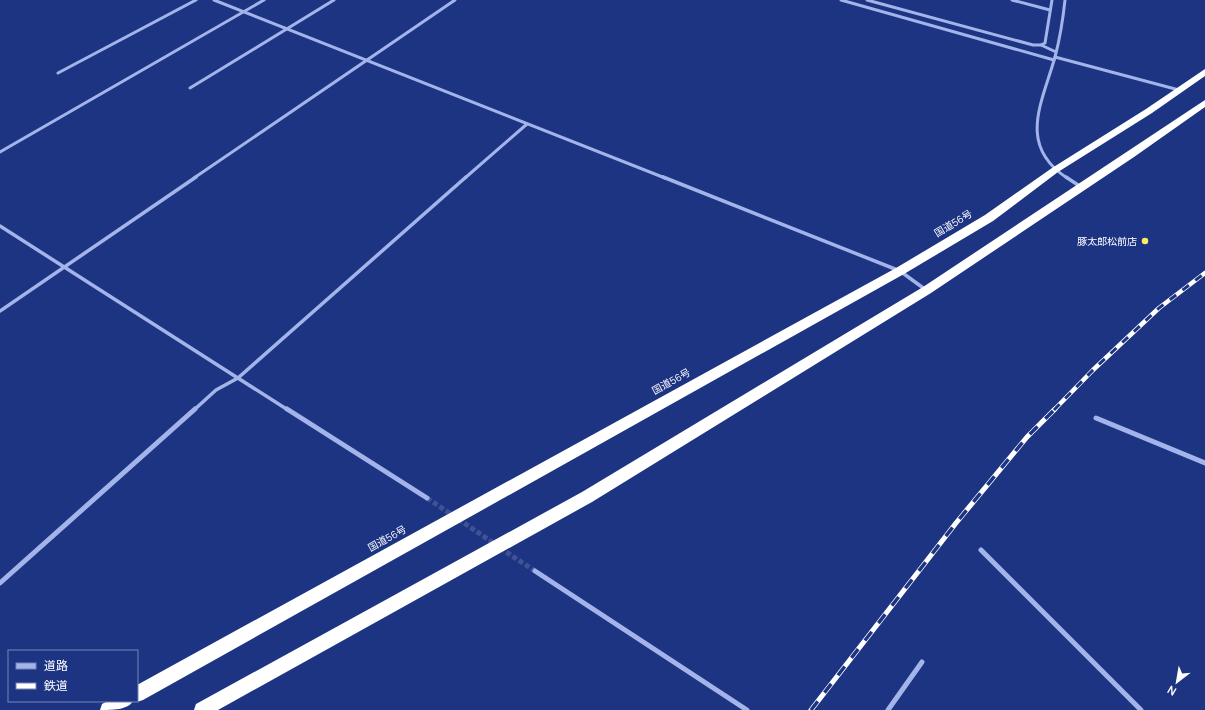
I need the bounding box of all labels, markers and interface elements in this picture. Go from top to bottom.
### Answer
street label: 国道56号 [931,206,975,240]
place label: 豚太郎松前店 [1077,234,1137,248]
marker: 豚太郎松前店 [1140,236,1150,246]
street label: 国道56号 [649,365,693,397]
street label: 国道56号 [365,522,409,554]
legend [8,650,138,702]
text: 道路 [44,657,68,674]
north arrow [1157,662,1197,702]
text: 鉄道 [44,677,68,694]
text: N [1164,682,1179,699]

